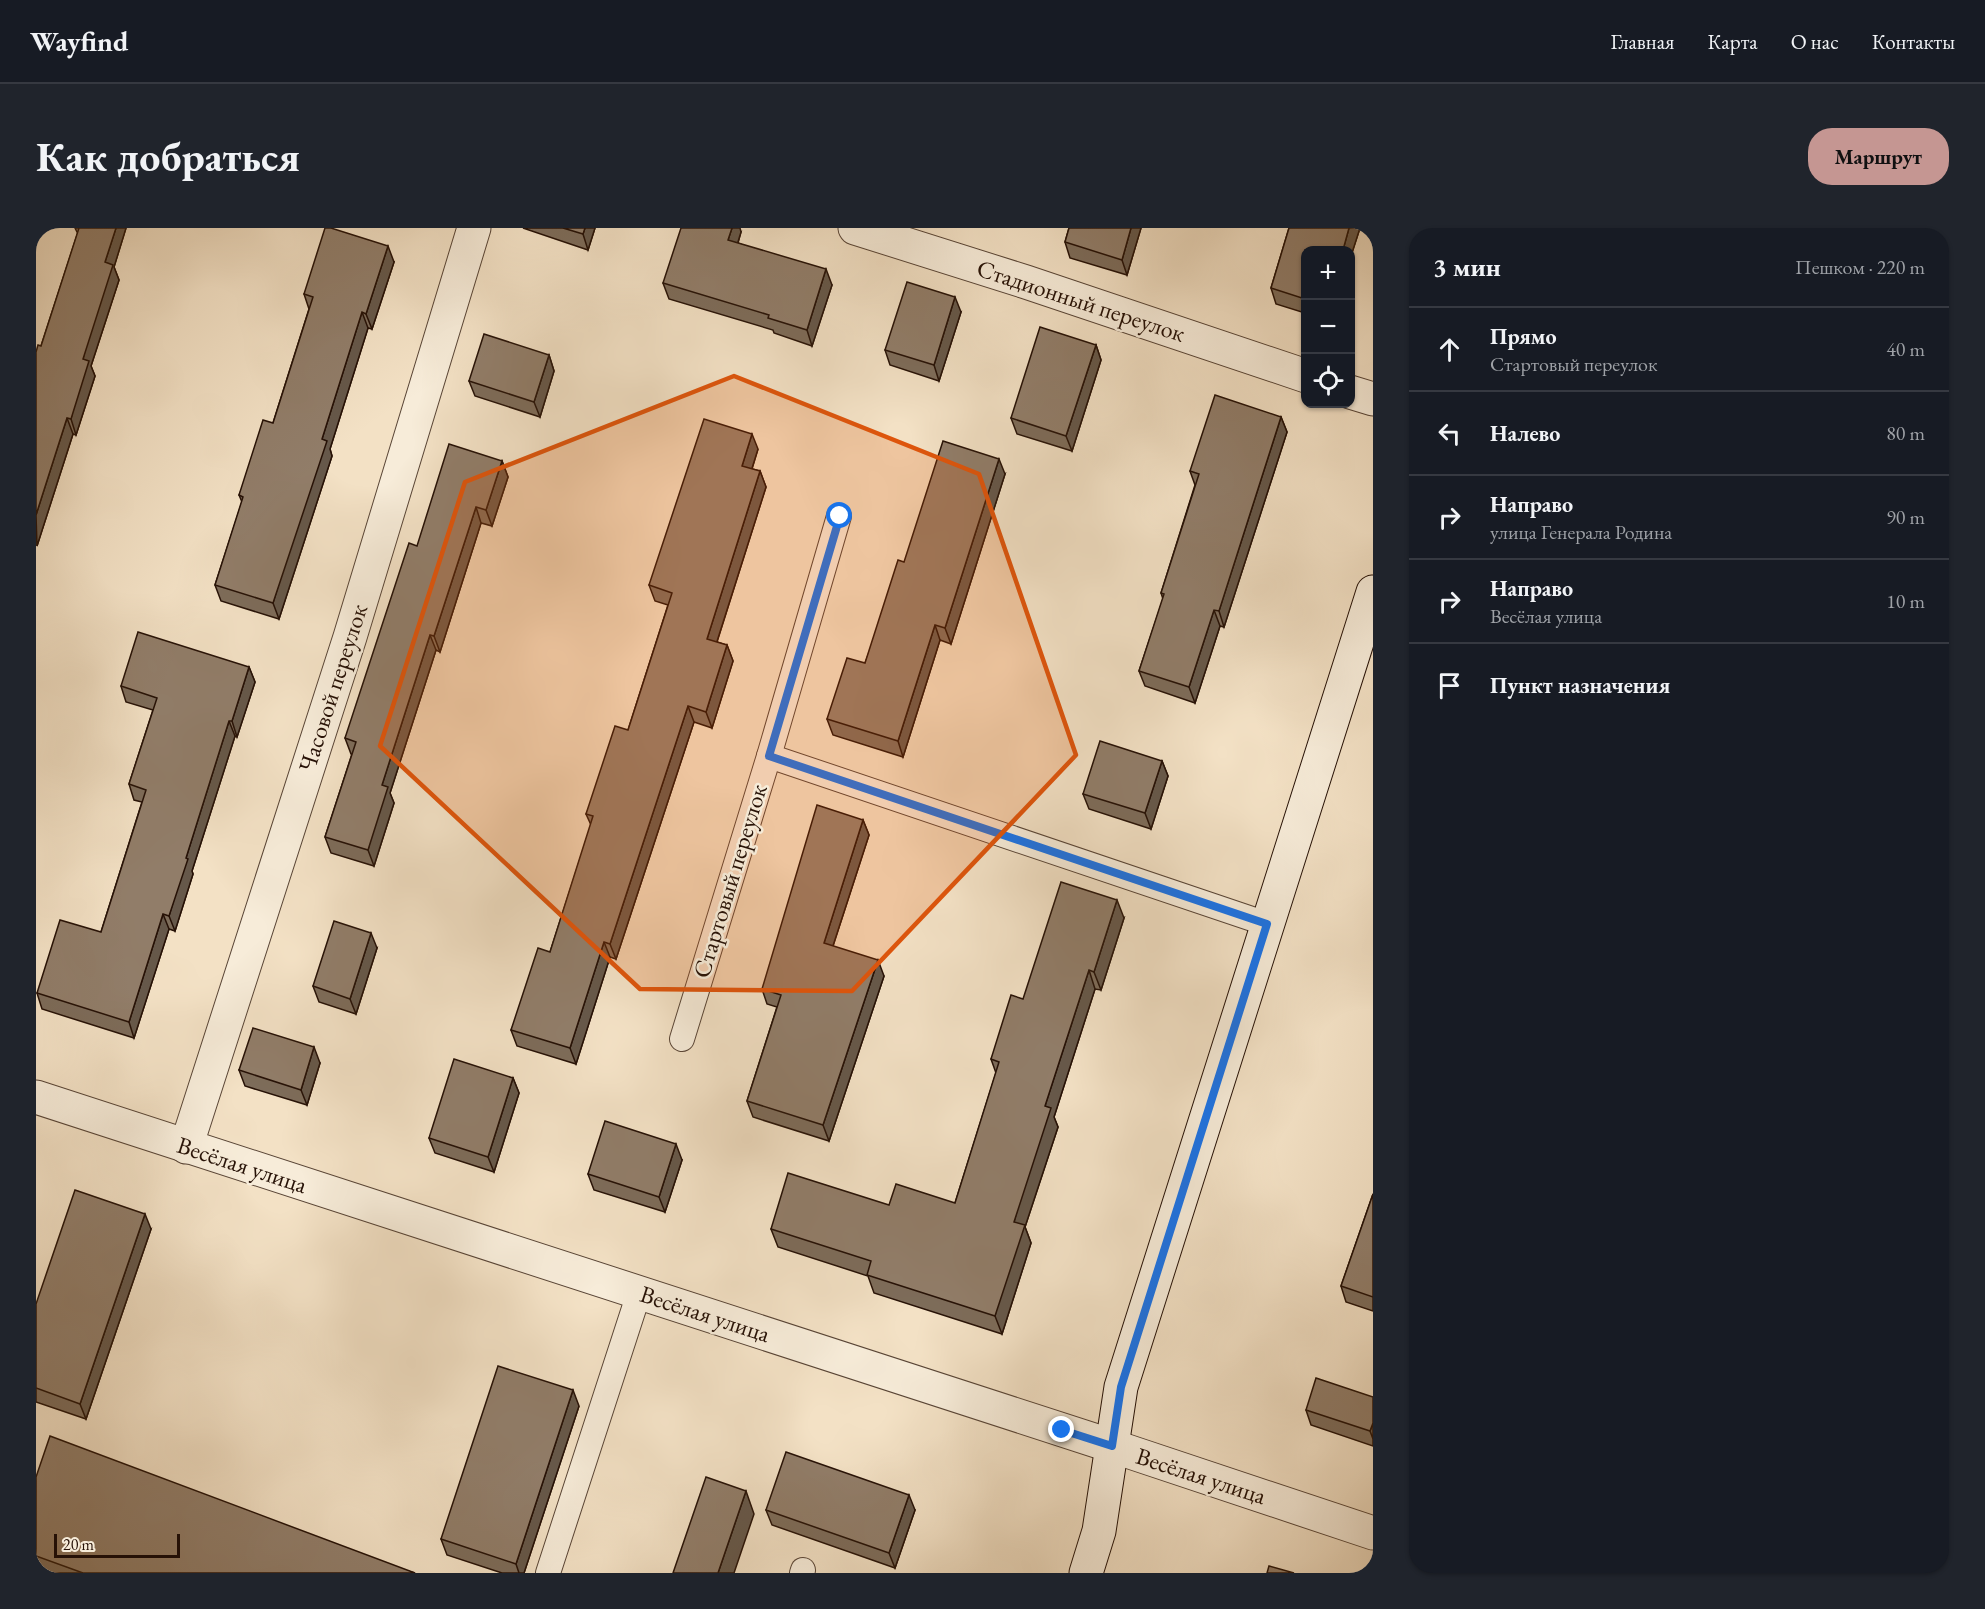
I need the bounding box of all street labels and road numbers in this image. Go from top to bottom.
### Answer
street label: Стадионный переулок [973,252,1190,349]
street label: Часовой переулок [291,600,374,776]
street label: Стартовый переулок [685,780,774,981]
street label: Весёлая улица [173,1129,311,1200]
street label: Весёлая улица [636,1278,774,1349]
street label: Весёлая улица [1132,1440,1270,1511]

